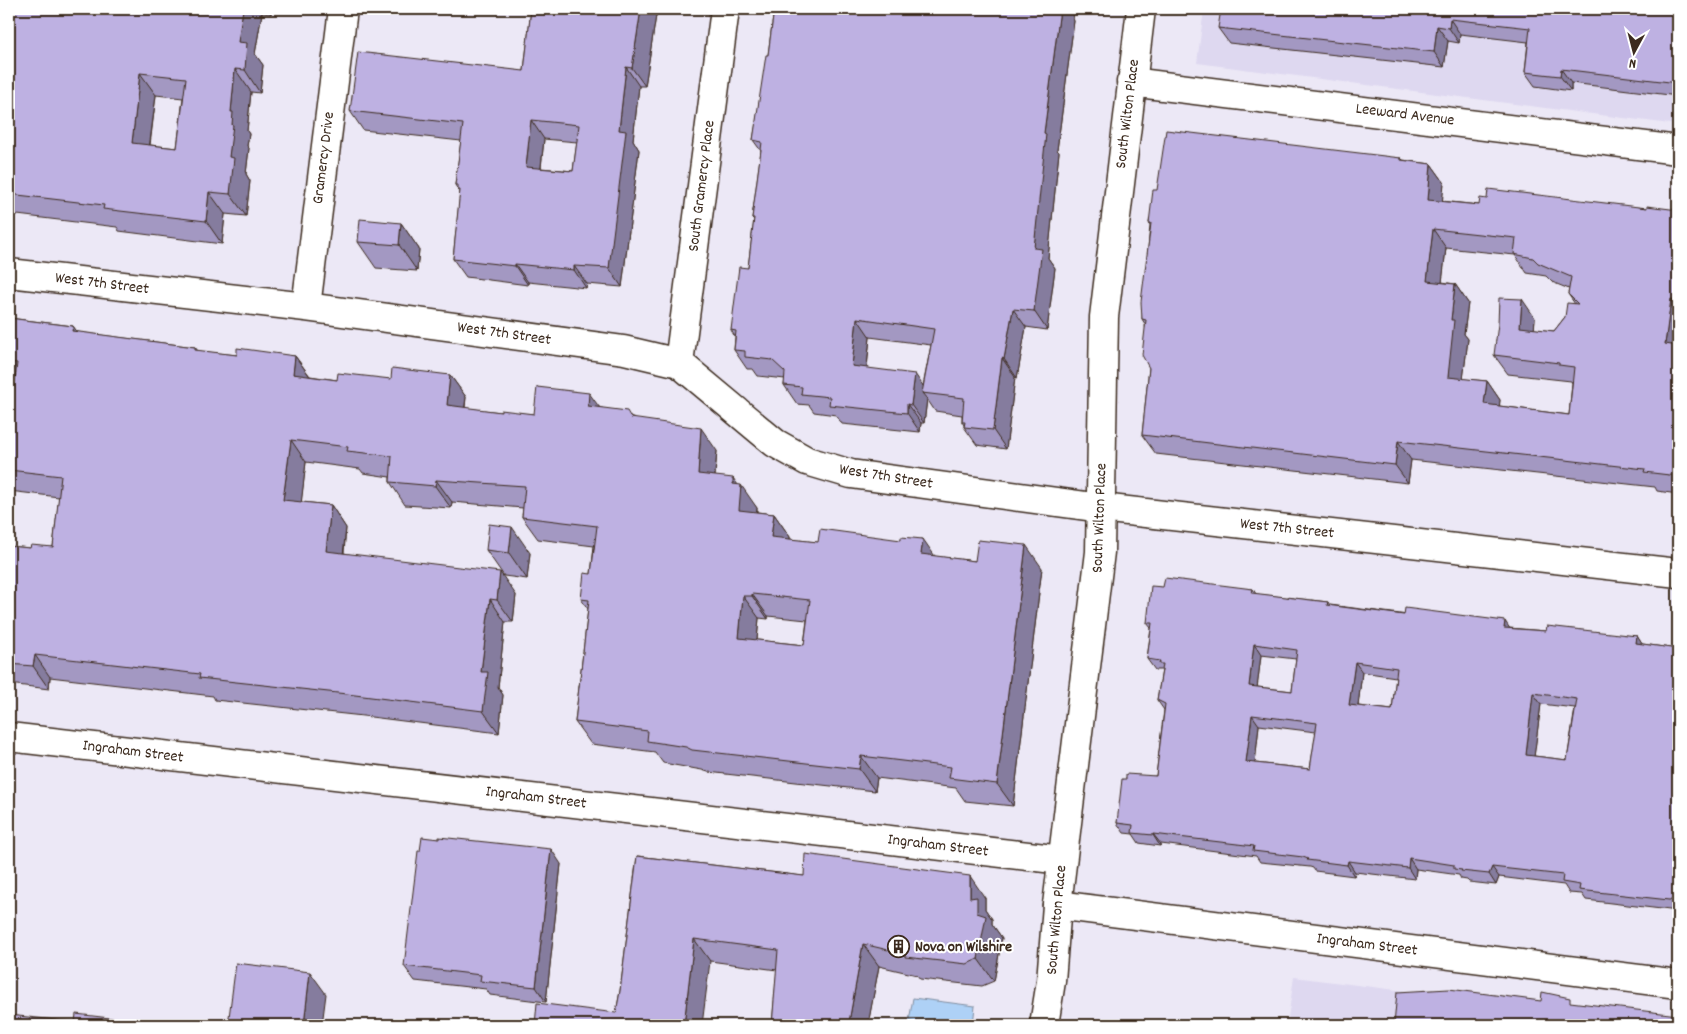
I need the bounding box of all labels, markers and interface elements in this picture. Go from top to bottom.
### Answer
north arrow [1610,28,1660,78]
text: N [1628,53,1637,73]
street label: South Wilton Place [1110,58,1146,170]
street label: Leeward Avenue [1354,98,1456,132]
street label: Gramercy Drive [307,110,341,206]
street label: South Gramercy Place [683,119,721,253]
street label: West 7th Street [54,267,150,301]
street label: West 7th Street [456,316,552,352]
street label: West 7th Street [838,458,935,496]
street label: South Wilton Place [1087,463,1113,573]
street label: West 7th Street [1239,513,1335,545]
street label: Ingraham Street [81,734,185,770]
street label: Ingraham Street [484,780,588,816]
street label: Ingraham Street [886,828,990,864]
street label: South Wilton Place [1041,864,1073,976]
street label: Ingraham Street [1315,927,1419,963]
building icon: Nova on Wilshire [887,935,911,959]
place label: Nova on Wilshire [915,936,1012,959]

